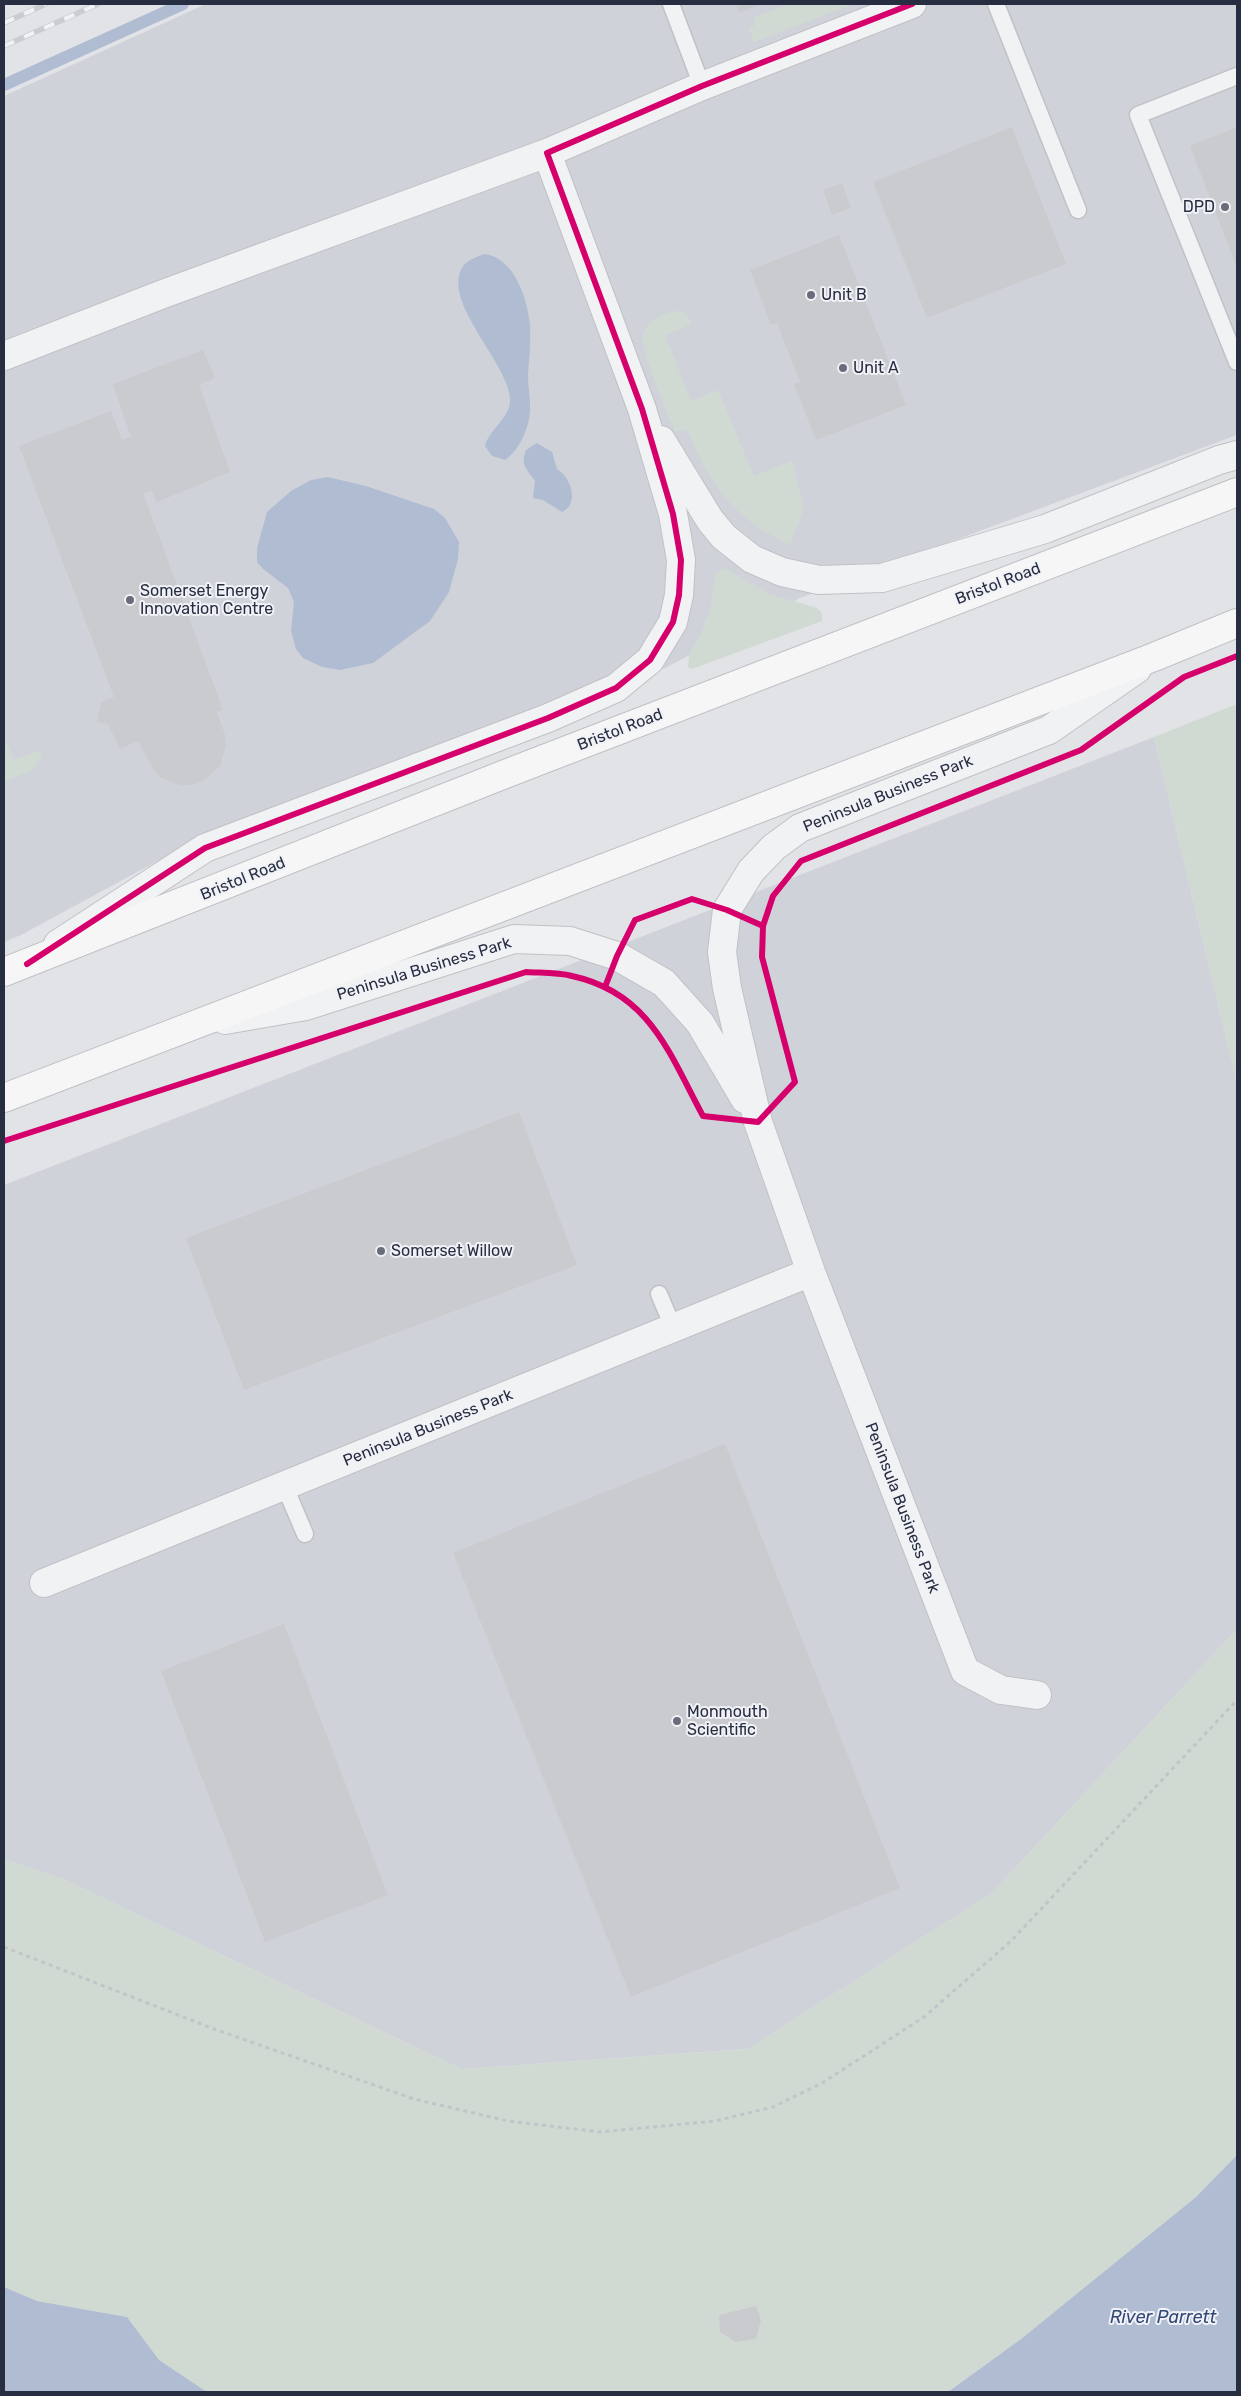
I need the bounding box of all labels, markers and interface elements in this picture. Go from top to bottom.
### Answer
place label: DPD [1183,197,1215,217]
marker: DPD [1219,201,1231,213]
place label: Unit B [821,285,867,305]
marker: Unit B [805,289,817,301]
place label: Unit A [853,358,899,378]
marker: Unit A [837,362,849,374]
street label: Bristol Road [953,559,1043,609]
place label: Somerset Energy Innovation Centre [140,581,273,619]
marker: Somerset Energy Innovation Centre [124,594,136,606]
street label: Bristol Road [575,705,665,755]
street label: Peninsula Business Park [800,751,976,837]
street label: Bristol Road [198,853,288,905]
street label: Peninsula Business Park [334,933,514,1005]
place label: Somerset Willow [391,1241,513,1261]
marker: Somerset Willow [375,1245,387,1257]
street label: Peninsula Business Park [340,1385,516,1471]
street label: Peninsula Business Park [861,1420,943,1596]
place label: Monmouth Scientific [687,1702,768,1740]
marker: Monmouth Scientific [671,1715,683,1727]
water label: River Parrett [1110,2307,1216,2329]

